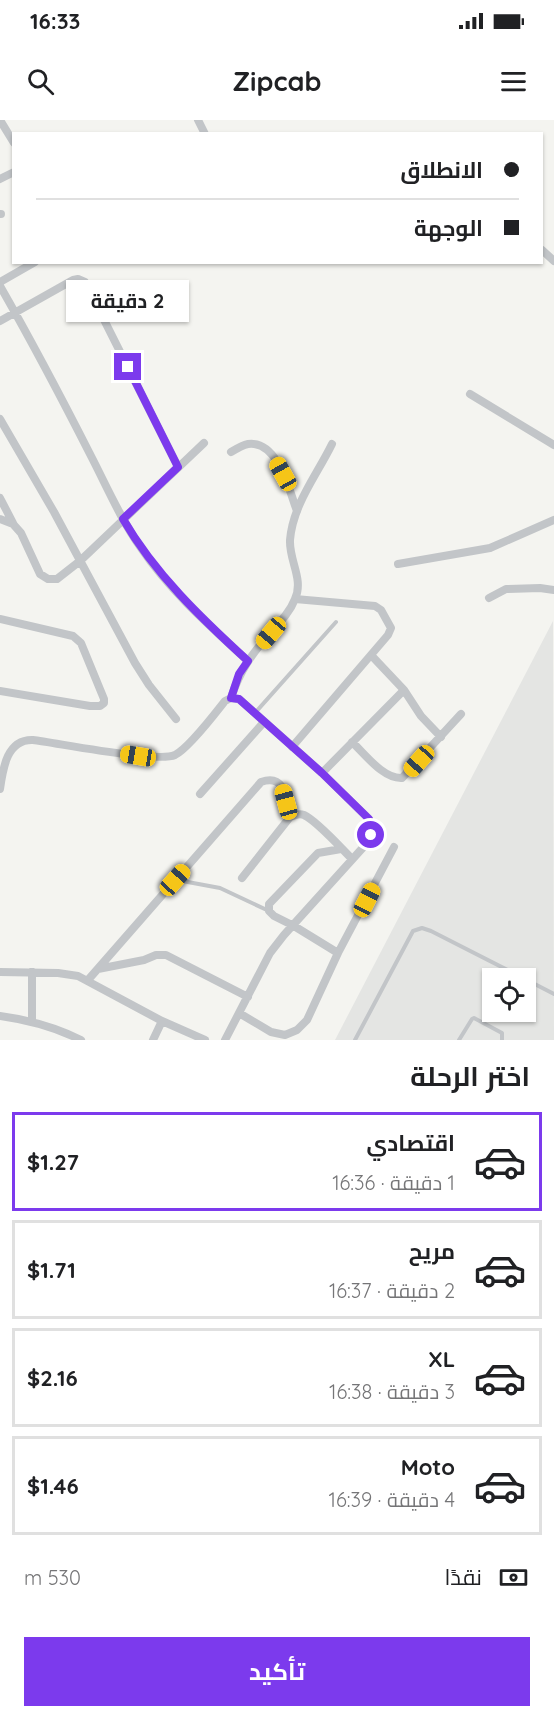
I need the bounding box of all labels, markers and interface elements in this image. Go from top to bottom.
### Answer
text: 16:33 [30,7,80,35]
text: Zipcab [233,64,321,98]
icon: search [24,65,57,98]
icon: menu [497,65,530,98]
text: الانطلاق [400,156,483,184]
text: الوجهة [414,214,483,242]
callout: 2 دقيقة [66,280,190,322]
text: 2 دقيقة [91,288,164,313]
route end [114,353,141,380]
car [266,454,300,494]
car [253,613,289,653]
car [400,742,438,780]
car [119,744,157,768]
car [273,782,299,822]
route start [357,821,384,848]
car [156,861,194,899]
car [351,880,383,920]
map controls [482,968,536,1022]
button: locate [482,968,536,1022]
text: اختر الرحلة [410,1059,530,1093]
text: اقتصادي [366,1129,455,1157]
icon: car [473,1135,527,1189]
text: $1.27 [27,1148,79,1176]
text: 1 دقيقة · 16:36 [332,1170,455,1195]
text: مريح [409,1237,455,1265]
icon: car [473,1243,527,1297]
text: $1.71 [27,1256,76,1284]
text: 2 دقيقة · 16:37 [329,1278,455,1303]
text: XL [428,1345,455,1373]
icon: car [473,1351,527,1405]
text: $2.16 [27,1364,78,1392]
text: 3 دقيقة · 16:38 [329,1379,455,1404]
text: Moto [401,1453,455,1481]
icon: car [473,1459,527,1513]
text: $1.46 [27,1472,79,1500]
text: 4 دقيقة · 16:39 [329,1487,455,1512]
icon: cash [497,1561,530,1594]
text: نقدًا [444,1563,482,1591]
text: 530 m [24,1565,81,1590]
button: تأكيد [24,1637,530,1706]

